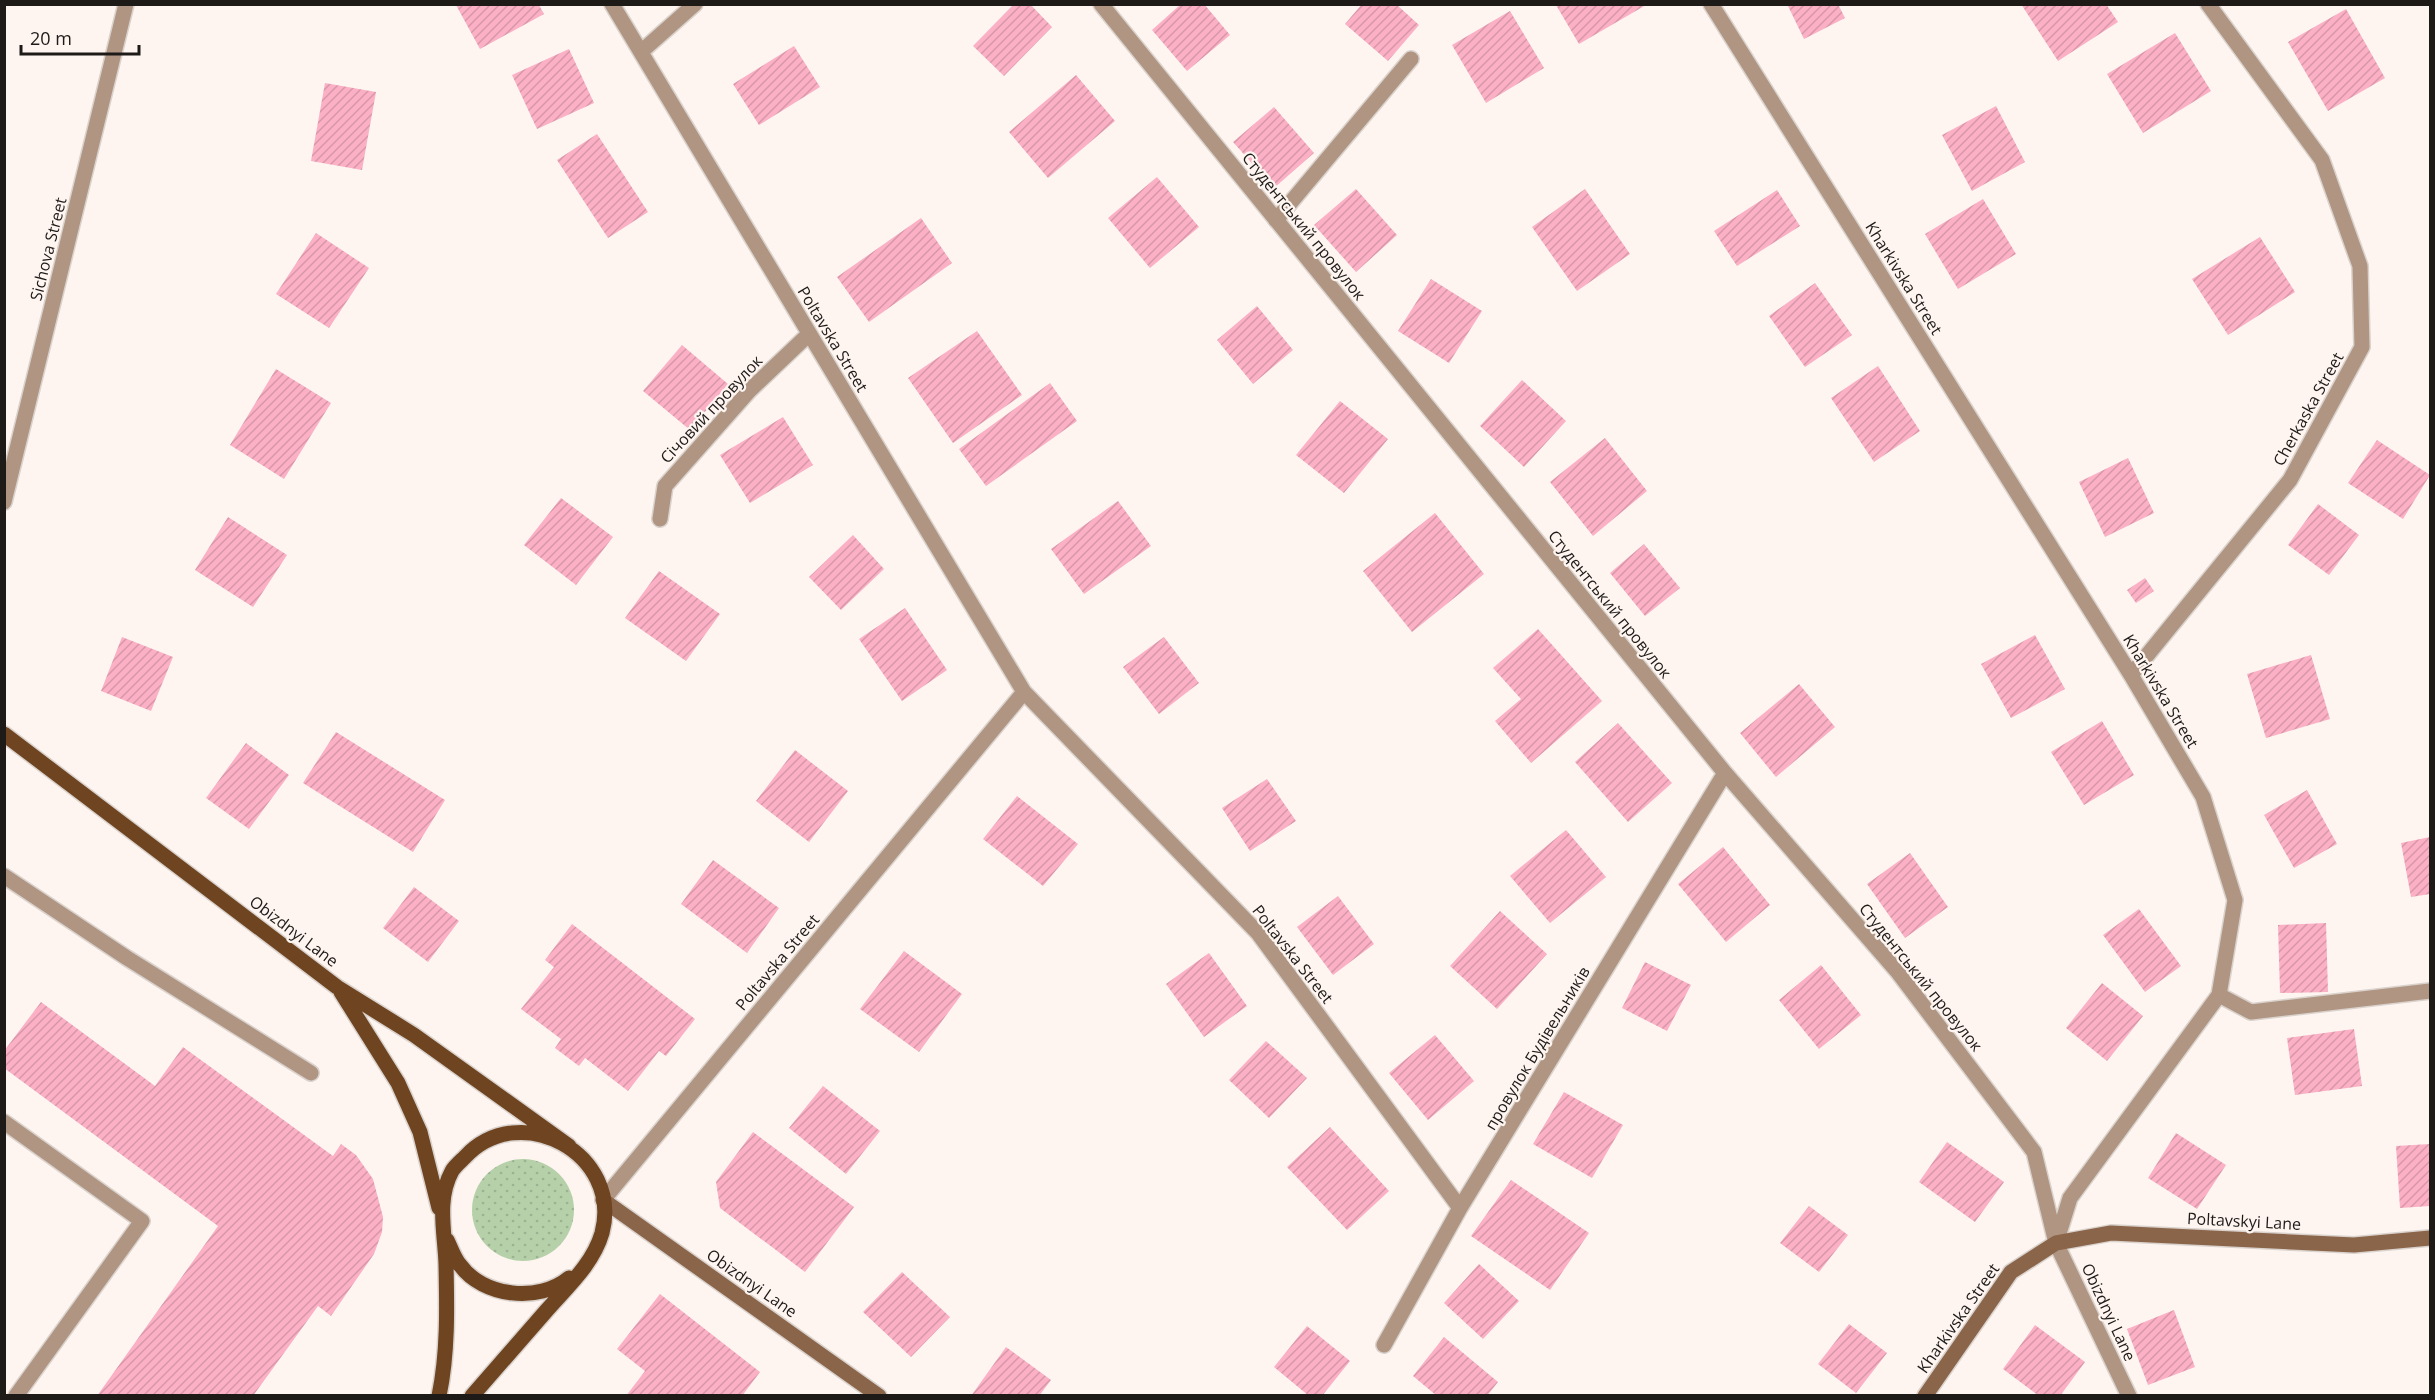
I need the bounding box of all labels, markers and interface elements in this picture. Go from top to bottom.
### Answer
scale bar [21,18,140,56]
text: 20 m [30,26,72,50]
street label: Студентський провулок [1237,147,1371,305]
street label: Sichova Street [25,195,72,303]
street label: Kharkivska Street [1860,217,1948,339]
street label: Poltavska Street [793,282,873,396]
street label: Cherkaska Street [2268,348,2348,470]
street label: Січовий провулок [655,350,768,468]
street label: Студентський провулок [1543,525,1677,683]
street label: Kharkivska Street [2118,630,2204,752]
street label: Obizdnyi Lane [245,890,343,972]
street label: Студентський провулок [1854,898,1988,1056]
street label: Poltavska Street [1248,900,1339,1008]
street label: Poltavska Street [730,909,824,1015]
street label: провулок Будівельників [1479,962,1595,1134]
street label: Poltavskyi Lane [2186,1207,2302,1235]
street label: Obizdnyi Lane [702,1244,802,1322]
street label: Kharkivska Street [1912,1259,2004,1377]
street label: Obizdnyi Lane [2077,1259,2141,1365]

